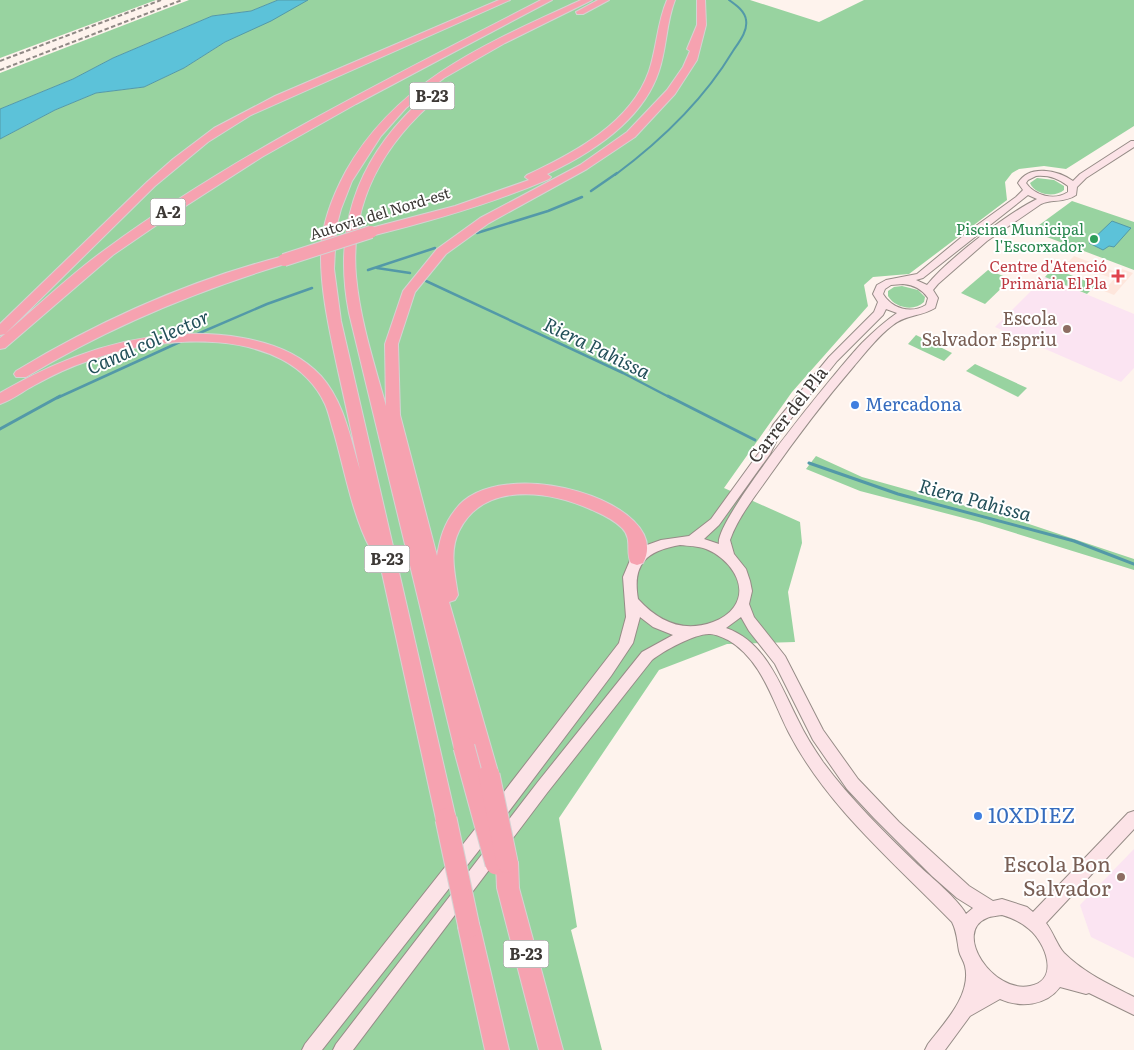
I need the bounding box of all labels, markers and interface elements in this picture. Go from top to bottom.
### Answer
road number: B-23 [410,82,454,110]
street label: Autovia del Nord-est [307,180,453,245]
road number: A-2 [150,198,186,226]
place label: Piscina Municipal l'Escorxador [956,217,1084,257]
marker: Piscina Municipal l'Escorxador [1088,233,1100,245]
place label: Centre d'Atenció Primària El Pla [989,254,1108,294]
marker: Centre d'Atenció Primària El Pla [1111,269,1125,283]
water label: Canal col·lector [82,301,214,381]
place label: Escola Salvador Espriu [922,304,1057,352]
water label: Riera Pahissa [539,309,656,385]
marker: Escola Salvador Espriu [1061,323,1073,335]
street label: Carrer del Pla [740,360,833,468]
place label: Mercadona [865,390,962,417]
marker: Mercadona [849,399,861,411]
water label: Riera Pahissa [916,471,1035,528]
road number: B-23 [364,546,410,572]
place label: 10XDIEZ [988,798,1075,829]
marker: 10XDIEZ [972,810,984,822]
place label: Escola Bon Salvador [1003,847,1111,902]
marker: Escola Bon Salvador [1115,871,1127,883]
road number: B-23 [504,941,548,968]

